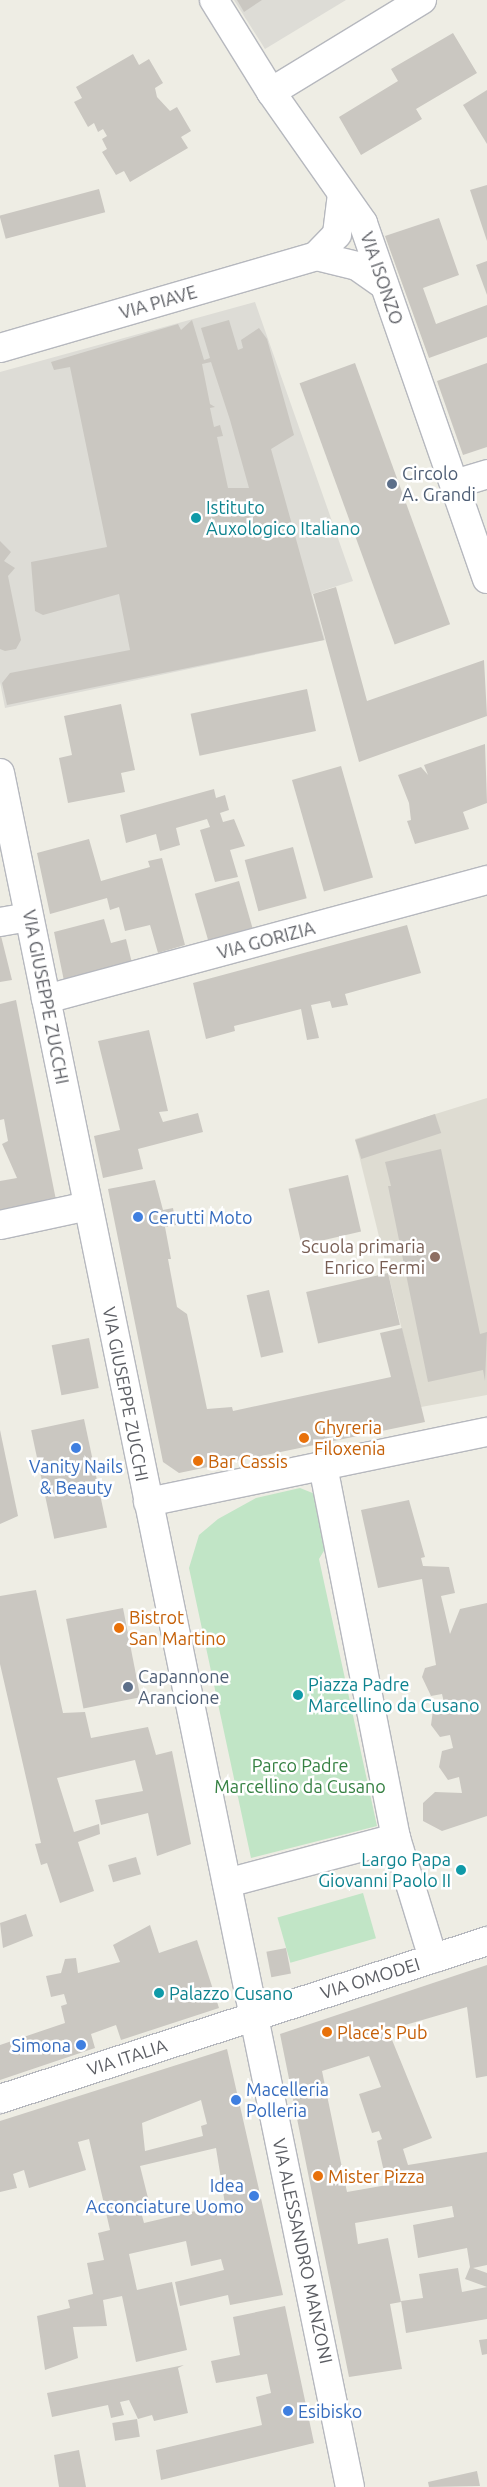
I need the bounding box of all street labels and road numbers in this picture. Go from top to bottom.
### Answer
street label: VIA ISONZO [356,229,408,327]
street label: VIA PIAVE [117,281,199,323]
street label: VIA GIUSEPPE ZUCCHI [18,908,74,1086]
street label: VIA GORIZIA [215,917,317,963]
street label: VIA GIUSEPPE ZUCCHI [98,1305,154,1483]
street label: VIA OMODEI [318,1953,422,2003]
street label: VIA ITALIA [84,2034,170,2080]
street label: VIA ALESSANDRO MANZONI [269,2136,337,2366]

